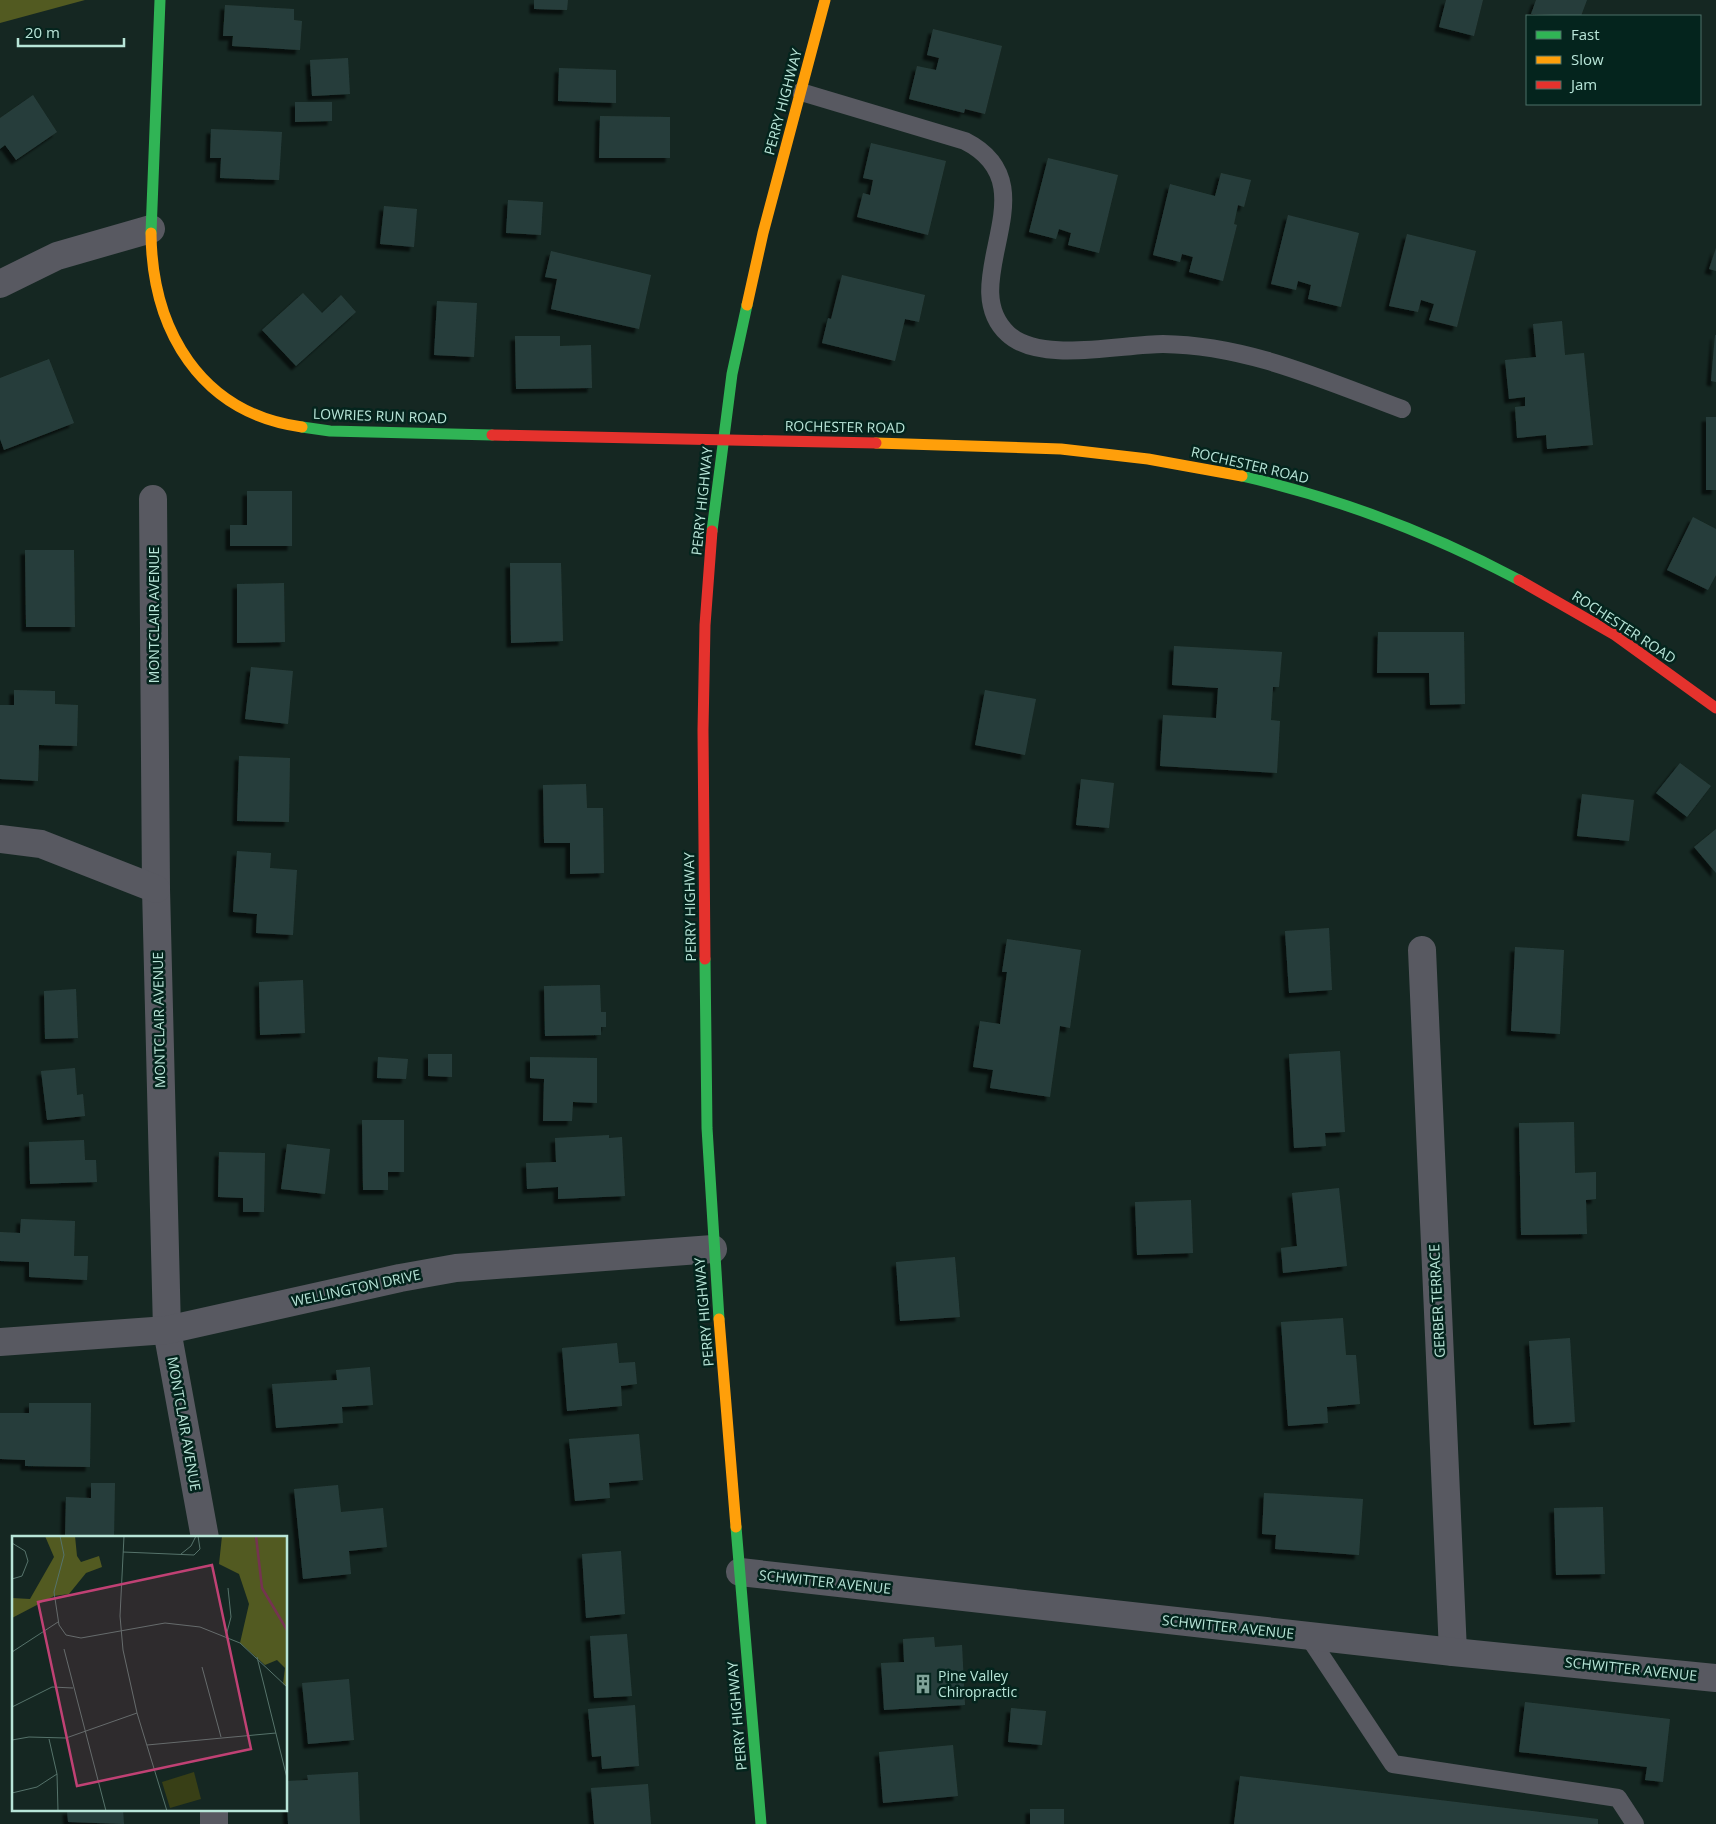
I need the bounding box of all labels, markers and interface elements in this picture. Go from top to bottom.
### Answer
scale bar [18,15,124,47]
legend [1526,15,1701,105]
text: 20 m [25,22,60,42]
text: Fast [1571,24,1600,44]
street label: PERRY HIGHWAY [759,46,806,157]
text: Slow [1571,49,1604,69]
text: Jam [1569,74,1597,94]
street label: LOWRIES RUN ROAD [313,404,447,427]
street label: ROCHESTER ROAD [785,416,905,437]
street label: ROCHESTER ROAD [1189,442,1311,487]
street label: PERRY HIGHWAY [686,445,717,556]
street label: MONTCLAIR AVENUE [144,547,163,683]
street label: ROCHESTER ROAD [1569,586,1680,667]
street label: PERRY HIGHWAY [679,852,700,962]
street label: MONTCLAIR AVENUE [148,952,169,1088]
street label: GERBER TERRACE [1424,1244,1449,1358]
street label: PERRY HIGHWAY [689,1257,718,1367]
street label: WELLINGTON DRIVE [290,1265,422,1310]
street label: MONTCLAIR AVENUE [163,1355,206,1493]
inset map [12,1536,288,1812]
street label: SCHWITTER AVENUE [758,1565,892,1598]
street label: SCHWITTER AVENUE [1161,1610,1295,1643]
street label: SCHWITTER AVENUE [1564,1652,1698,1685]
street label: PERRY HIGHWAY [722,1661,751,1771]
place label: Pine Valley Chiropractic [938,1666,1017,1701]
building icon: Pine Valley Chiropractic [912,1673,934,1695]

